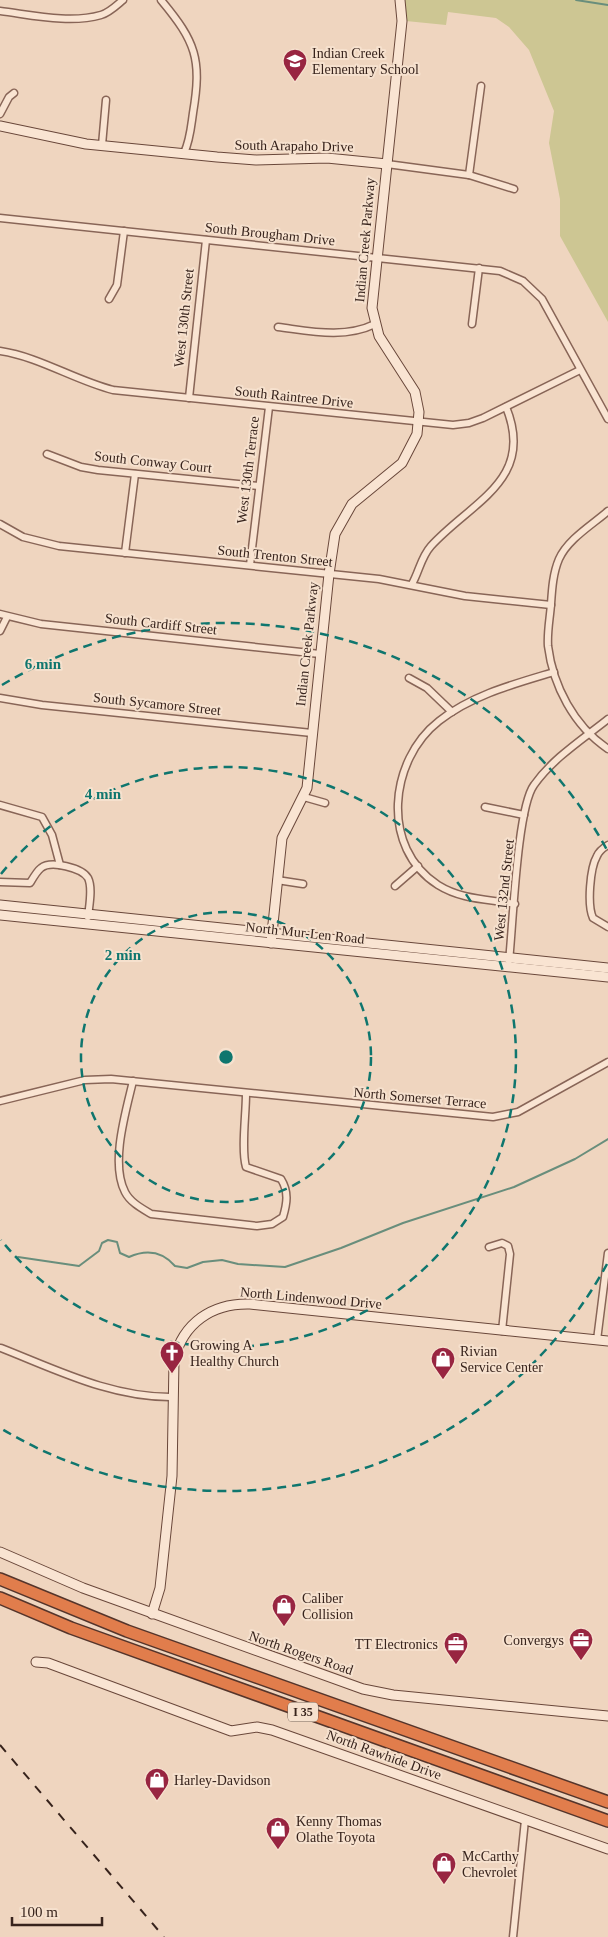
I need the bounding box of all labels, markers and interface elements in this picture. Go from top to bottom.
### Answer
place label: Indian Creek Elementary School [312,46,419,77]
school or university icon: Indian Creek Elementary School [282,48,308,82]
street label: South Arapaho Drive [234,137,354,155]
street label: Indian Creek Parkway [352,177,378,303]
street label: South Brougham Drive [204,220,336,248]
street label: West 130th Street [171,268,197,368]
street label: South Raintree Drive [234,383,354,411]
street label: West 130th Terrace [234,415,262,525]
street label: South Conway Court [93,448,213,476]
street label: South Trenton Street [217,542,334,570]
street label: Indian Creek Parkway [293,581,321,707]
street label: South Cardiff Street [104,611,218,637]
text: 6 min [25,656,62,672]
street label: South Sycamore Street [92,690,222,718]
text: 4 min [85,786,122,802]
street label: West 132nd Street [491,838,517,942]
street label: North Mur-Len Road [245,919,365,947]
text: 2 min [105,947,142,963]
centre of rings [217,1048,235,1066]
street label: North Somerset Terrace [353,1085,487,1111]
street label: North Lindenwood Drive [239,1284,383,1312]
place label: Growing A Healthy Church [190,1338,279,1369]
church icon: Growing A Healthy Church [159,1340,185,1374]
place label: Rivian Service Center [460,1344,543,1375]
shop icon: Rivian Service Center [430,1346,456,1380]
place label: Caliber Collision [302,1591,353,1622]
shop icon: Caliber Collision [271,1593,297,1627]
office icon: Convergys [568,1627,594,1661]
street label: North Rogers Road [247,1628,355,1678]
office icon: TT Electronics [443,1631,469,1665]
place label: Convergys [504,1633,564,1648]
place label: TT Electronics [355,1637,438,1652]
road number: I 35 [288,1702,318,1721]
street label: North Rawhide Drive [324,1727,444,1783]
shop icon: Harley-Davidson [144,1767,170,1801]
place label: Harley-Davidson [174,1773,270,1788]
place label: Kenny Thomas Olathe Toyota [296,1814,382,1845]
shop icon: Kenny Thomas Olathe Toyota [265,1816,291,1850]
place label: McCarthy Chevrolet [462,1849,519,1880]
shop icon: McCarthy Chevrolet [431,1851,457,1885]
scale bar [12,1894,102,1926]
text: 100 m [20,1904,58,1920]

